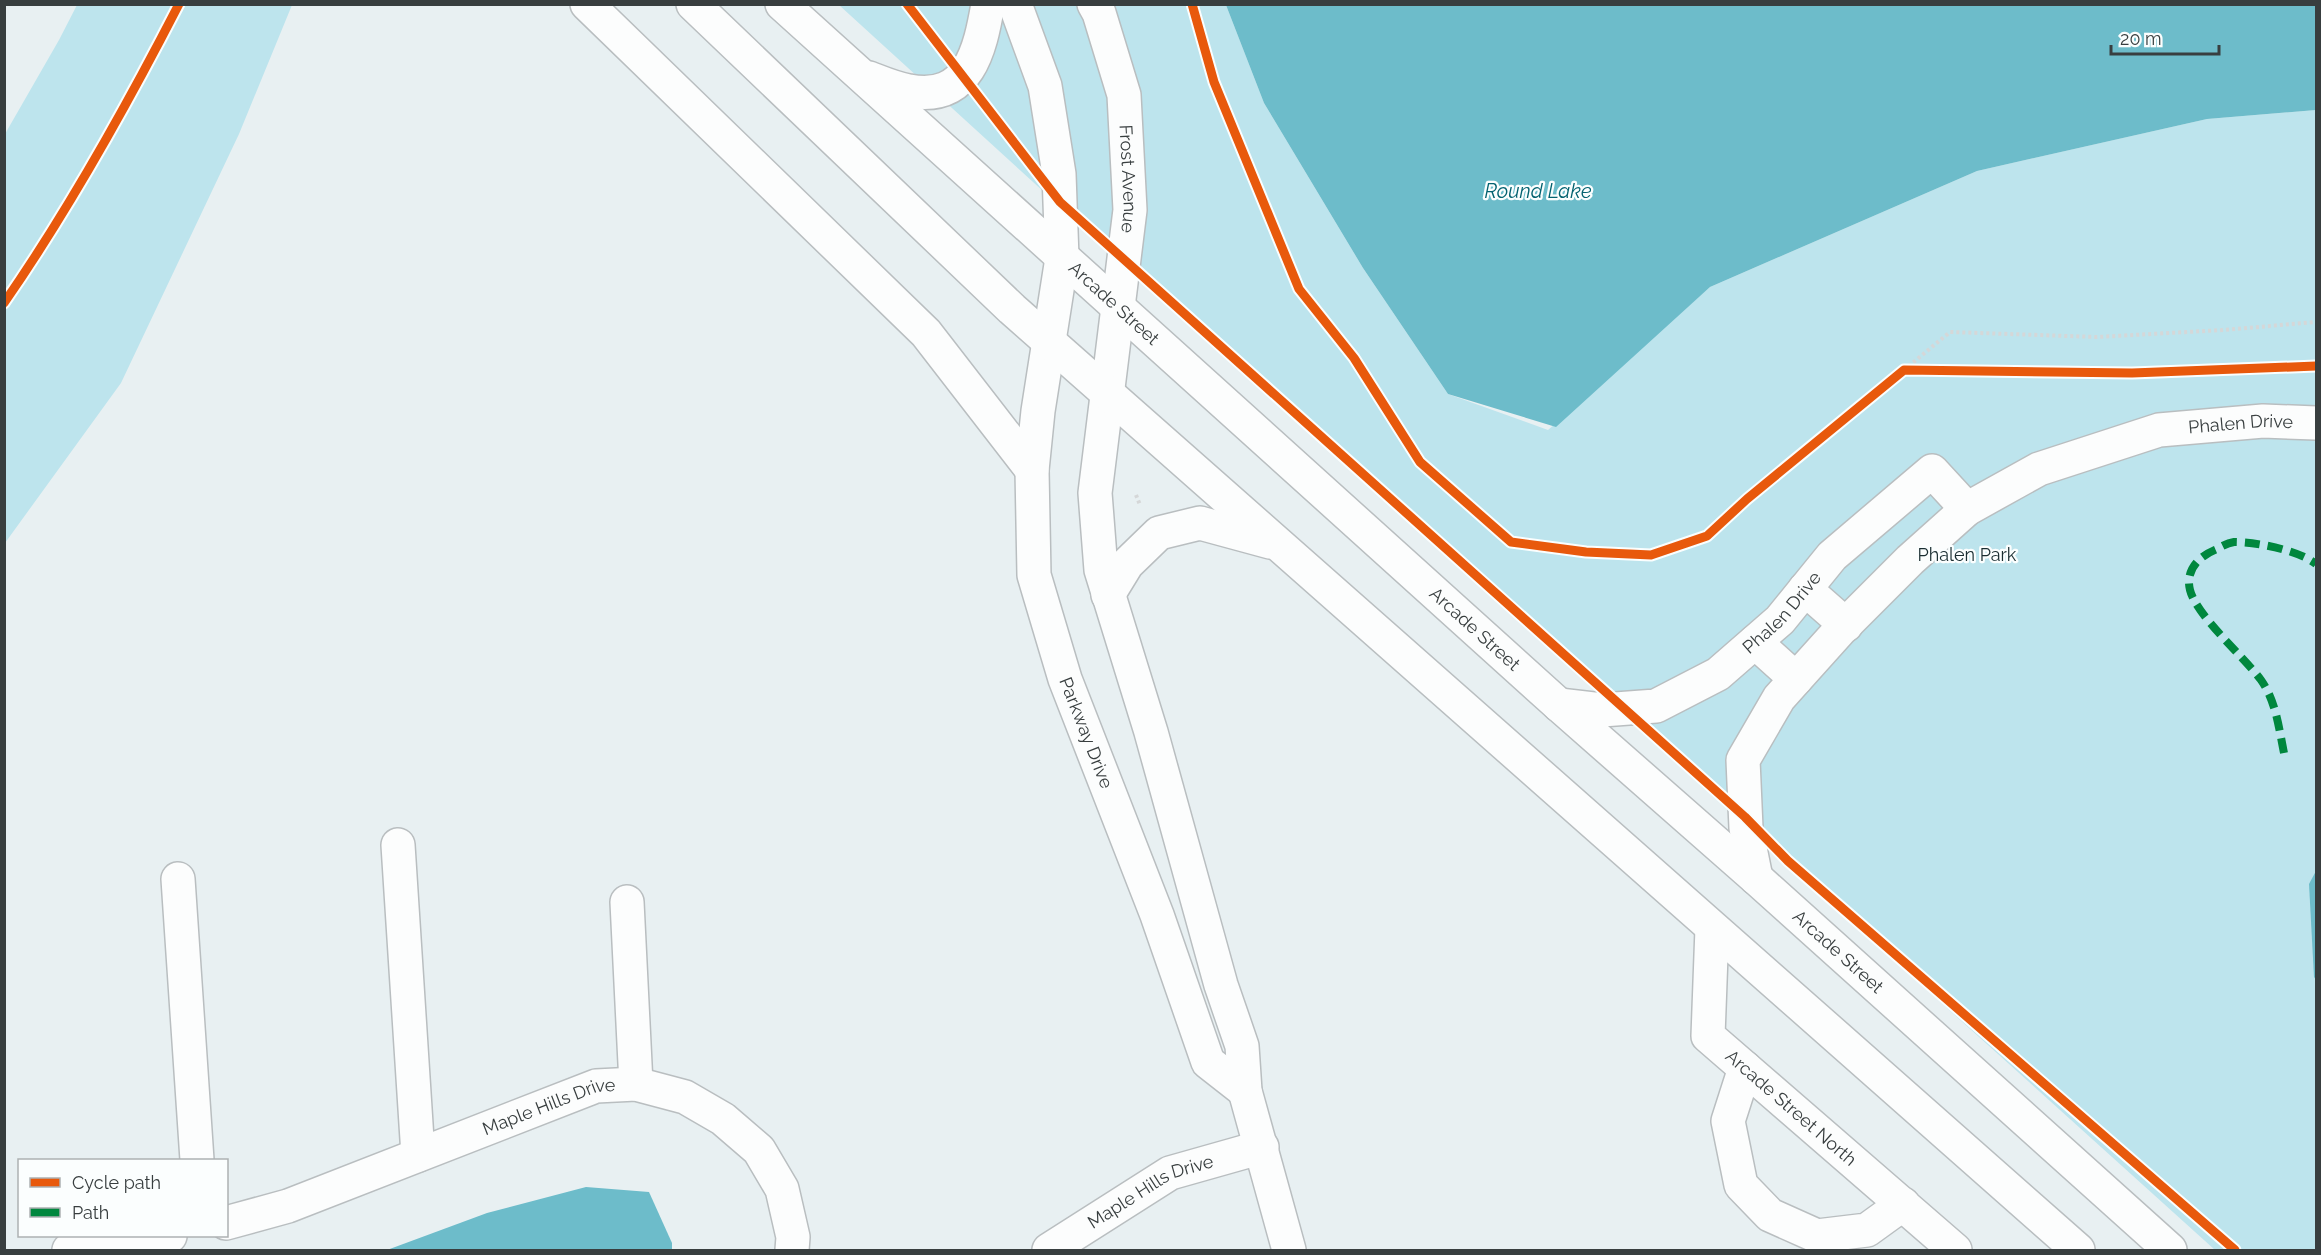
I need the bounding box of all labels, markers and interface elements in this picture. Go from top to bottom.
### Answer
scale bar [2111,18,2219,56]
text: 20 m [2120,28,2162,49]
street label: Frost Avenue [1116,124,1141,235]
water label: Round Lake [1484,179,1592,203]
street label: Arcade Street [1065,257,1164,349]
street label: Phalen Drive [2187,410,2294,437]
park label: Phalen Park [1918,544,2017,565]
street label: Phalen Drive [1738,567,1825,658]
street label: Arcade Street [1426,583,1525,675]
street label: Parkway Drive [1055,674,1118,792]
street label: Arcade Street [1789,905,1888,997]
street label: Arcade Street North [1722,1045,1861,1170]
street label: Maple Hills Drive [479,1074,616,1139]
street label: Maple Hills Drive [1084,1150,1216,1233]
legend [18,1159,228,1237]
text: Cycle path [72,1172,161,1193]
text: Path [72,1202,109,1223]

